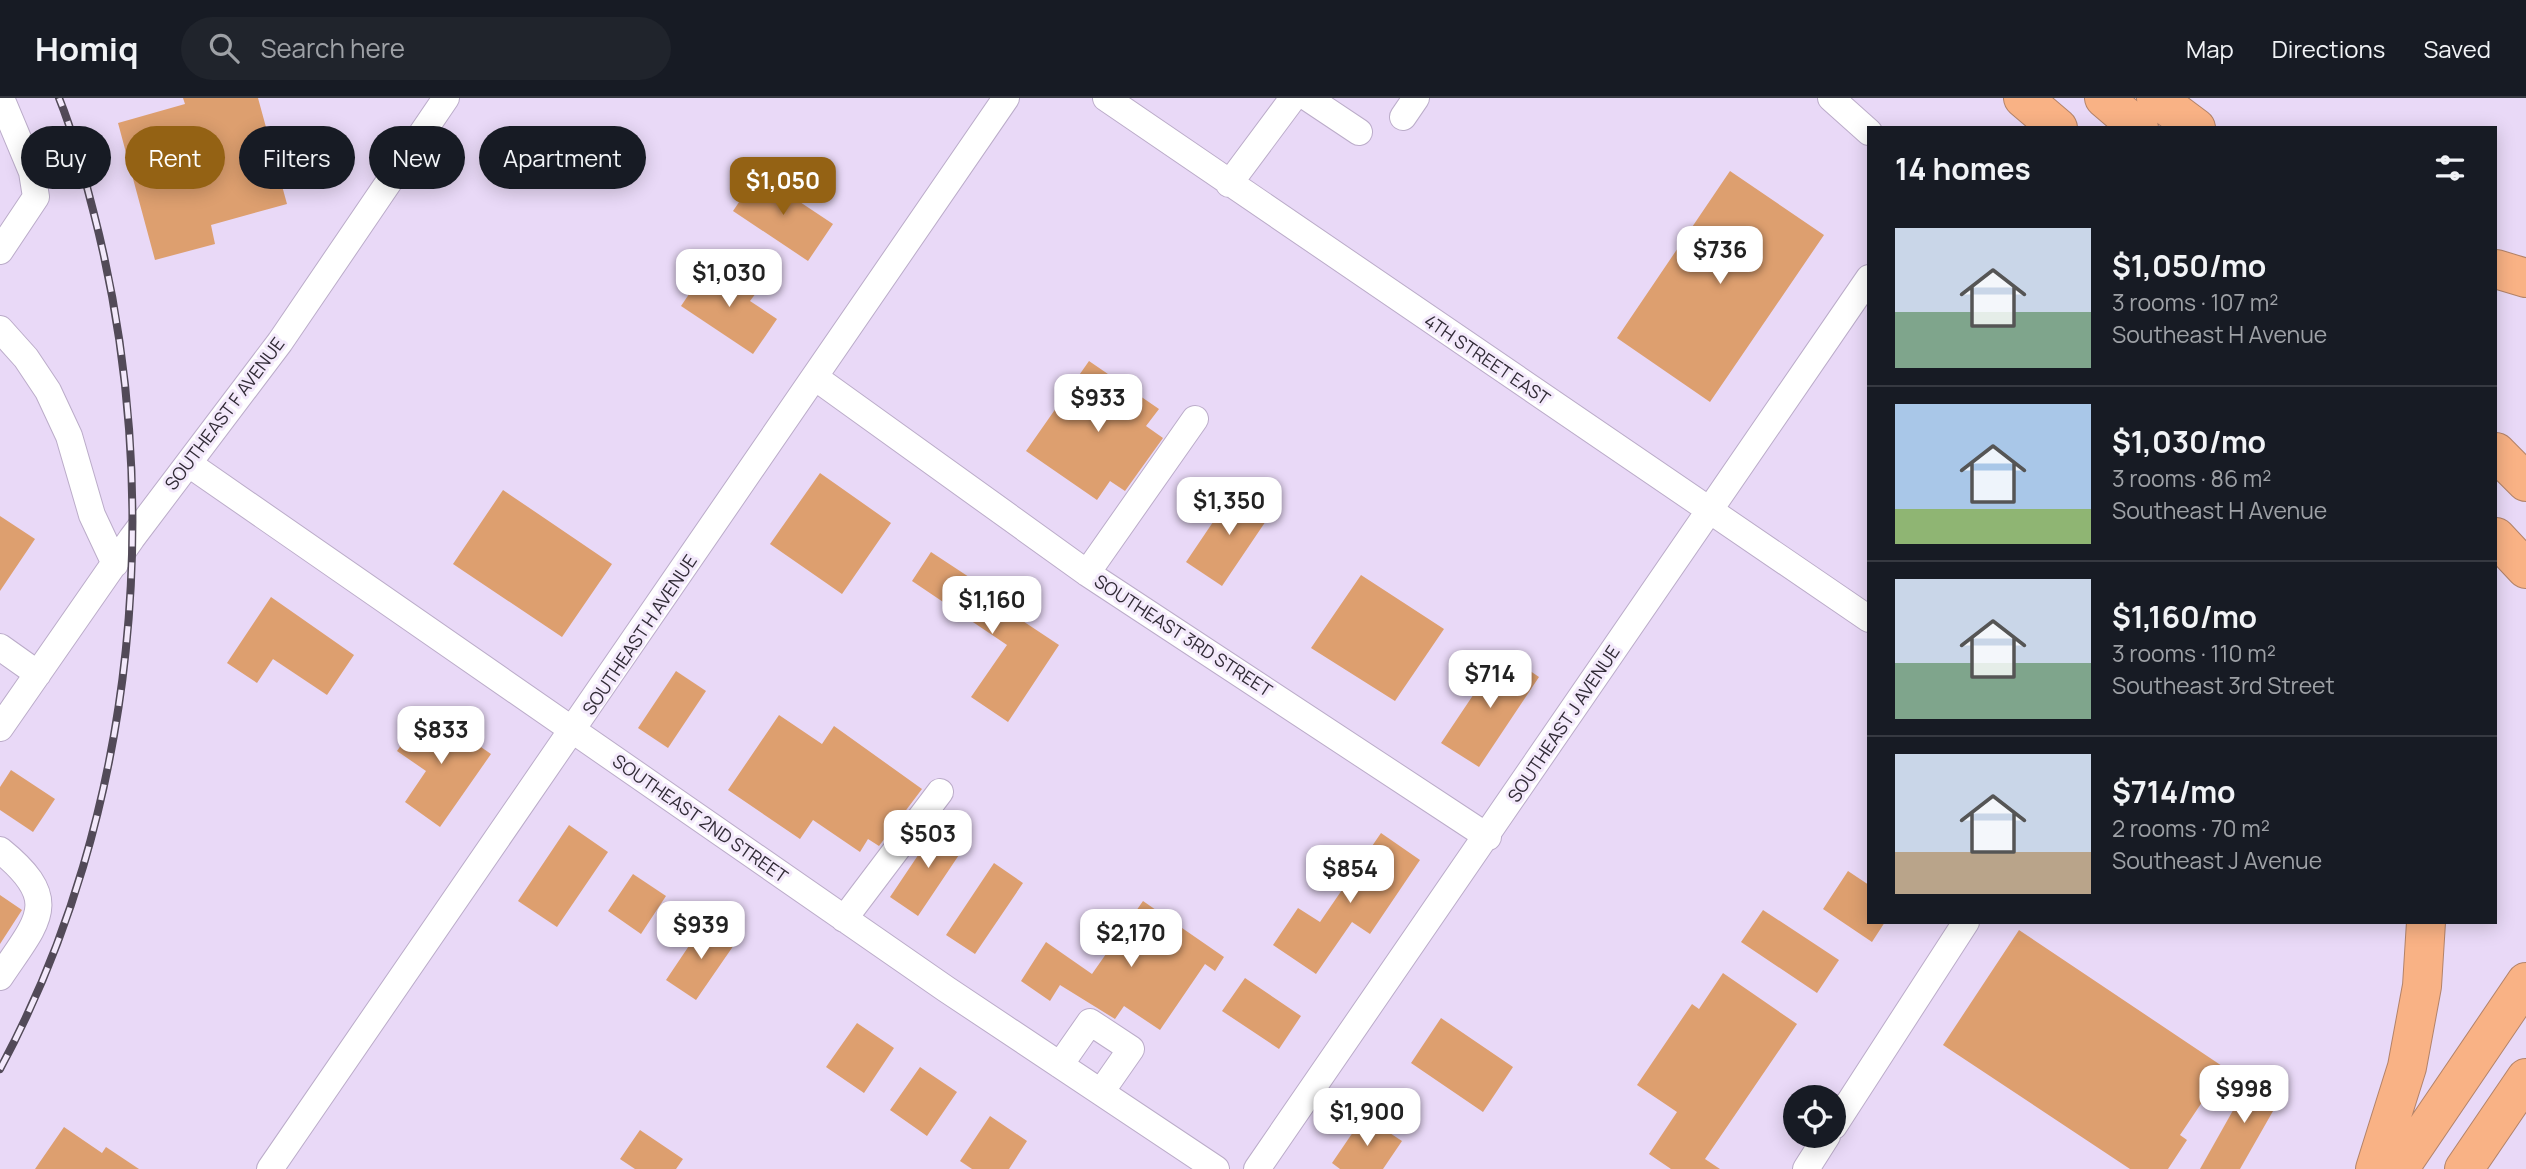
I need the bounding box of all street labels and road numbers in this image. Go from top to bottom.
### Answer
street label: 4TH STREET EAST [1420,308,1555,410]
street label: SOUTHEAST F AVENUE [159,332,290,495]
street label: SOUTHEAST H AVENUE [577,550,702,719]
street label: SOUTHEAST 3RD STREET [1090,569,1277,702]
street label: SOUTHEAST J AVENUE [1502,640,1625,807]
street label: SOUTHEAST 2ND STREET [608,748,793,888]

